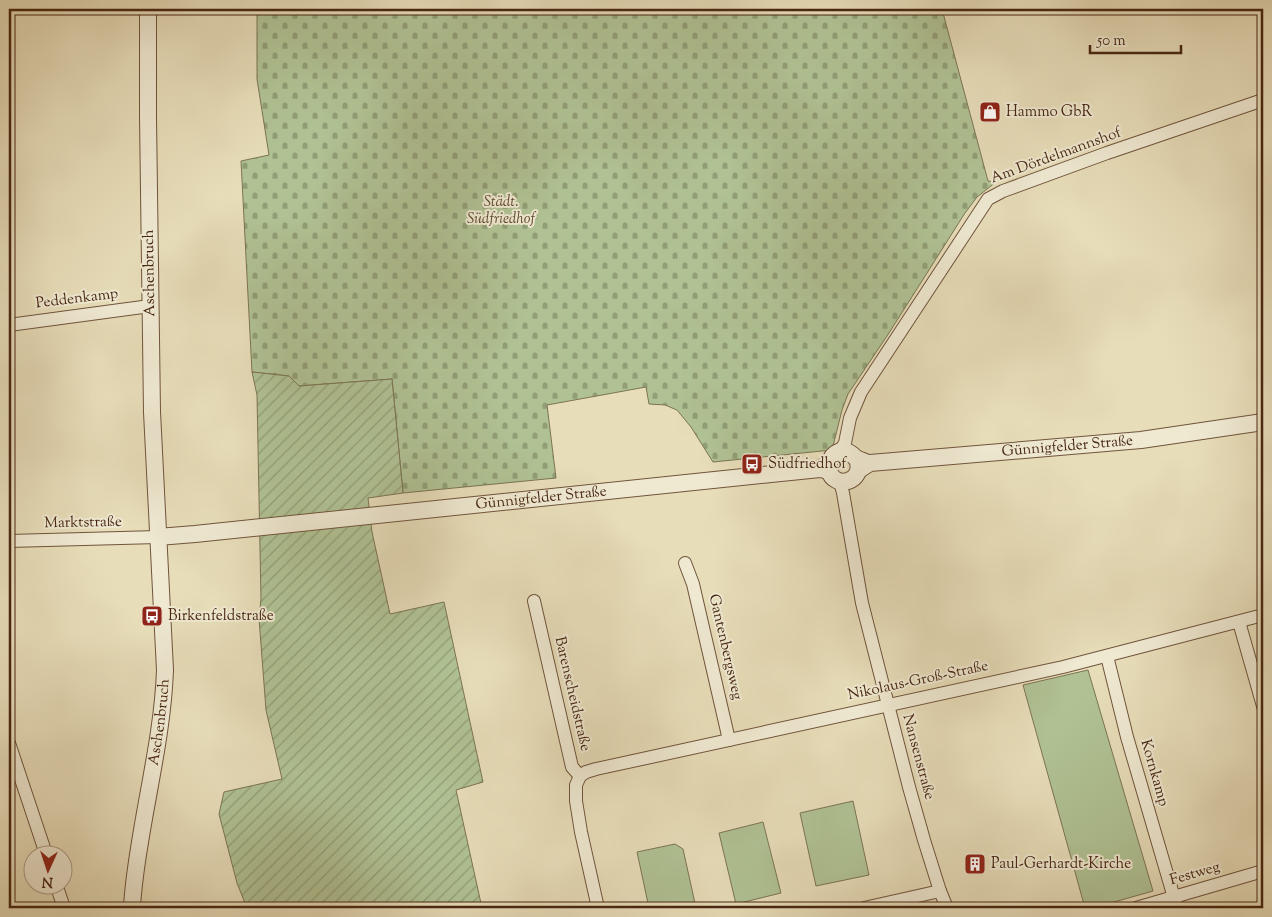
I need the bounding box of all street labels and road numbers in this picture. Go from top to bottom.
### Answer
street label: Am Dördelmannshof [988,122,1125,189]
street label: Aschenbruch [139,229,161,317]
street label: Peddenkamp [35,284,119,314]
street label: Günnigfelder Straße [1001,430,1134,462]
street label: Günnigfelder Straße [474,481,608,515]
street label: Marktstraße [44,512,122,534]
street label: Gantenbergsweg [703,592,747,702]
street label: Barenscheidstraße [549,635,595,753]
street label: Nikolaus-Groß-Straße [846,656,990,706]
street label: Aschenbruch [143,678,175,767]
street label: Nansenstraße [896,712,940,802]
street label: Kornkamp [1134,737,1174,809]
street label: Festweg [1167,857,1223,891]

